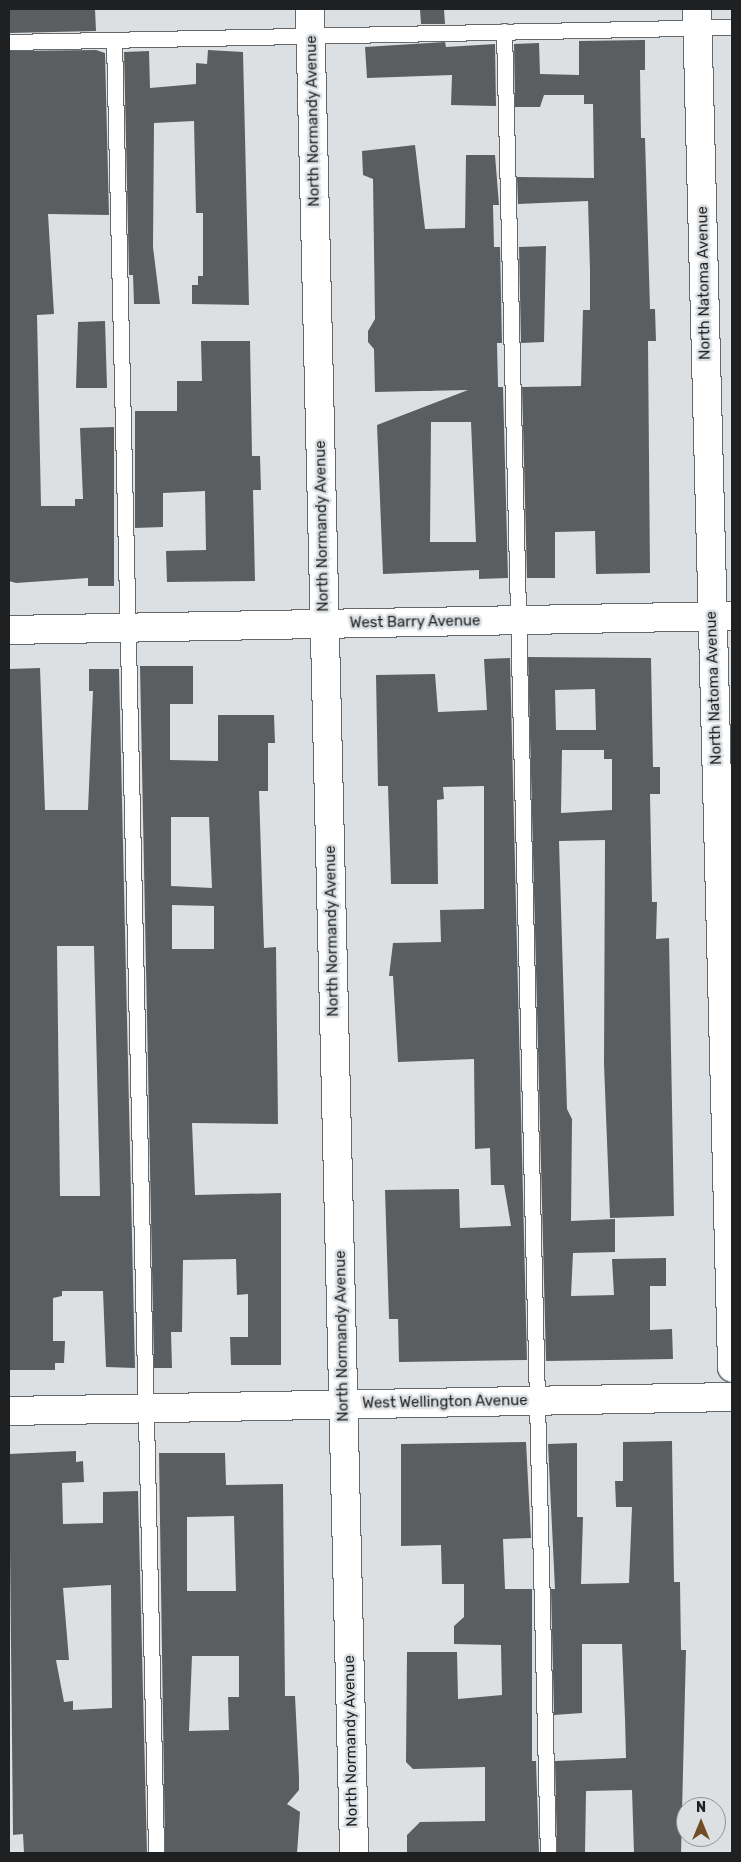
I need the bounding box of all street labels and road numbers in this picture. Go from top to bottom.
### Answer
street label: North Normandy Avenue [302,35,324,207]
street label: North Natoma Avenue [694,206,714,360]
street label: North Normandy Avenue [311,440,333,612]
street label: North Natoma Avenue [702,611,726,765]
street label: West Barry Avenue [349,612,481,632]
street label: North Normandy Avenue [321,845,343,1017]
street label: North Normandy Avenue [331,1250,353,1422]
street label: West Wellington Avenue [362,1392,528,1412]
street label: North Normandy Avenue [340,1655,362,1827]

